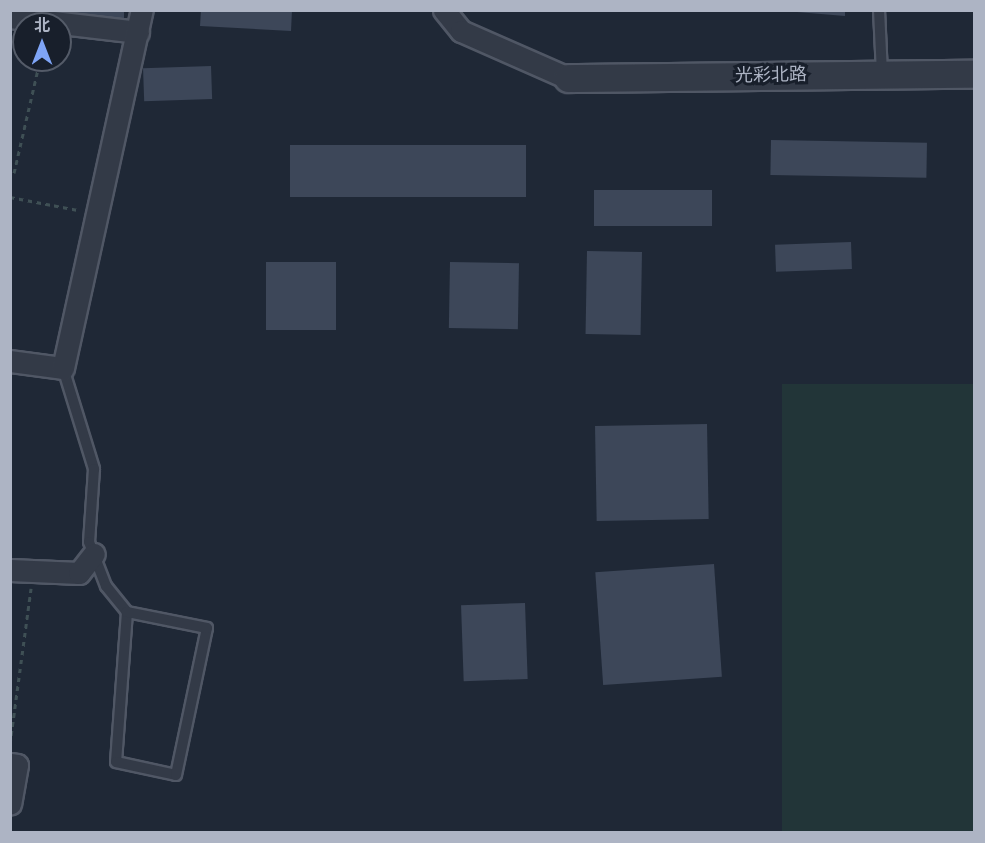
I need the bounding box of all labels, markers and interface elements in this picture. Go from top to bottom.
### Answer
north arrow [12,12,72,72]
text: 北 [34,17,50,34]
street label: 光彩北路 [735,64,807,86]

